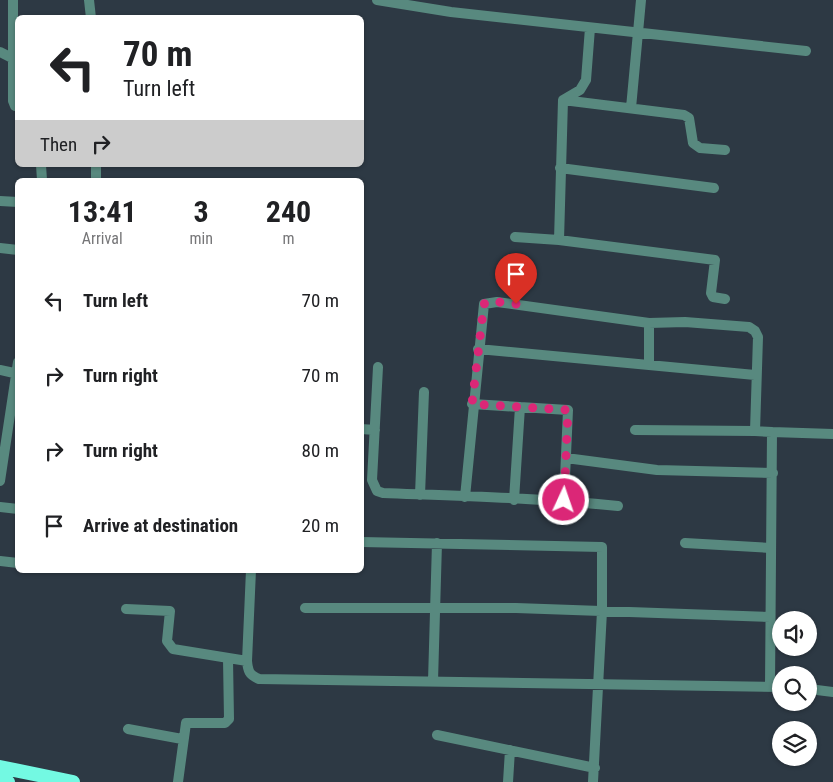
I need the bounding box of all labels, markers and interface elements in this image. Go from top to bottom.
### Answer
text: 70 m [123,34,192,75]
icon: left [40,35,105,100]
text: Turn left [123,76,195,101]
icon: right [87,130,115,158]
text: Then [40,133,77,156]
text: 13:41 [68,194,137,229]
text: 3 [194,194,209,229]
text: 240 [266,194,311,229]
text: Arrival [82,229,123,248]
text: min [189,229,213,248]
text: m [282,229,294,248]
pin [495,253,537,304]
icon: arrive [502,260,530,288]
icon: left [40,287,68,315]
text: Turn left [83,289,148,312]
text: 70 m [302,289,339,312]
icon: right [40,362,68,390]
text: Turn right [83,364,158,387]
text: 70 m [302,364,339,387]
icon: right [40,437,68,465]
text: Turn right [83,439,158,462]
text: 80 m [302,439,339,462]
position arrow [537,473,589,525]
icon: arrive [40,512,68,540]
text: Arrive at destination [83,514,238,537]
text: 20 m [302,514,339,537]
map controls [772,611,817,766]
button: sound [772,611,817,656]
button: search [772,666,817,711]
button: layers [772,721,817,766]

